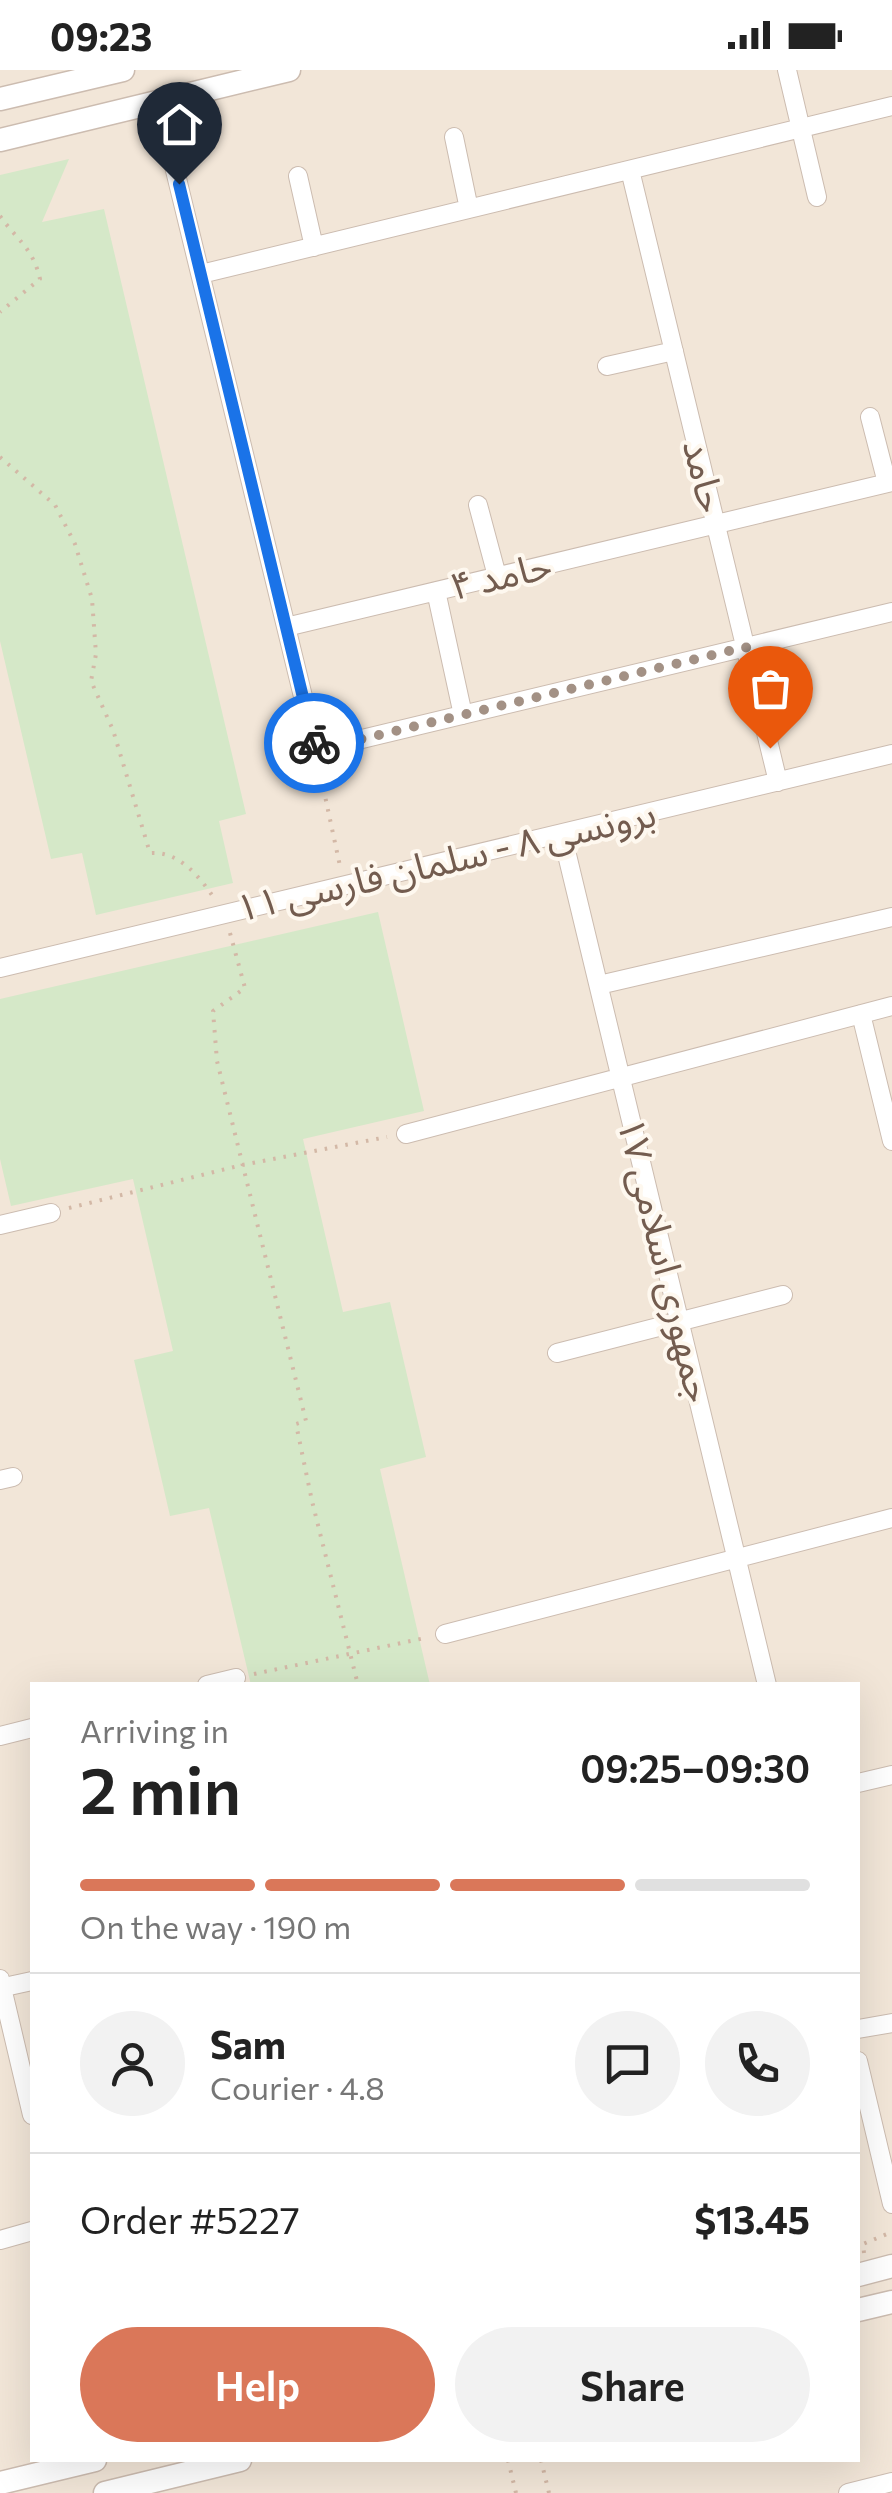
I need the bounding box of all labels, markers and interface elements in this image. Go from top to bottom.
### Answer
text: 09:23 [50,12,153,59]
pin [137,82,222,185]
icon: home [152,97,207,152]
street label: حامد [675,434,738,517]
street label: حامد ۴ [445,539,556,608]
pin [728,646,813,749]
icon: bag [743,661,798,716]
courier [264,693,364,793]
icon: bike [287,716,342,771]
street label: برونسی ۸ - سلمان فارسی ۱۱ [231,787,660,931]
street label: جمهوری اسلامی ۱۷ [608,1112,726,1407]
text: Arriving in [80,1710,229,1750]
text: 09:25–09:30 [580,1744,810,1791]
text: 2 min [80,1748,241,1827]
text: On the way · 190 m [80,1906,351,1946]
button: person [80,2011,185,2116]
button: chat [575,2011,680,2116]
button: phone [705,2011,810,2116]
text: Sam [210,2020,286,2067]
text: Courier · 4.8 [210,2067,385,2107]
text: Order #5227 [80,2195,300,2242]
text: $13.45 [694,2195,810,2242]
button: Help [80,2327,435,2442]
button: Share [455,2327,810,2442]

